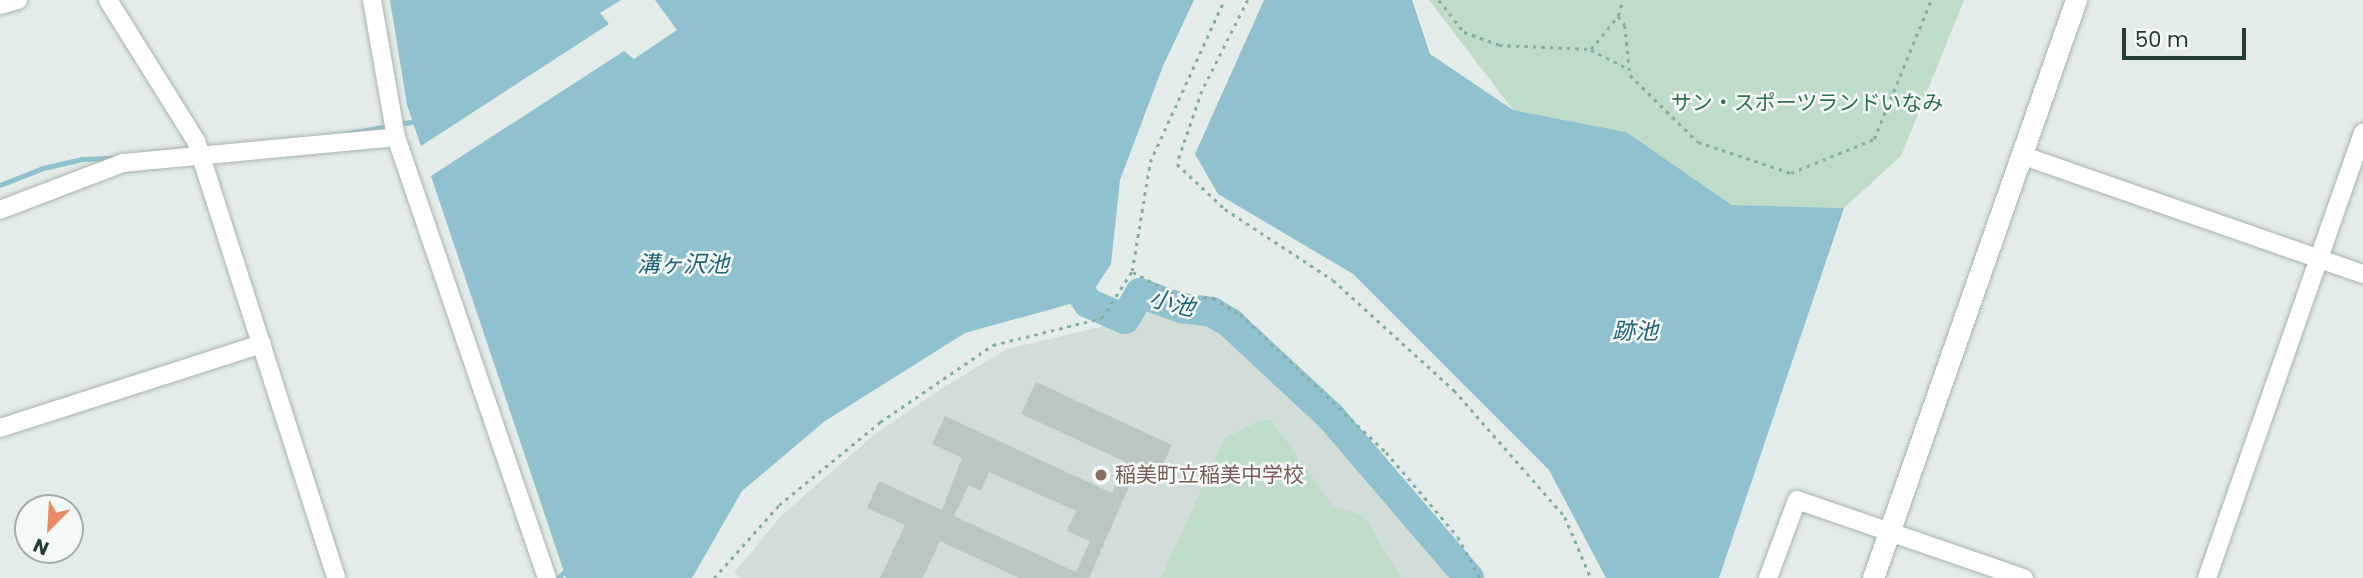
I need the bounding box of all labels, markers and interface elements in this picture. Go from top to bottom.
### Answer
scale bar [2125,14,2249,58]
text: 50 m [2135,25,2189,54]
park label: サン・スポーツランドいなみ [1671,90,1943,116]
water label: 溝ヶ沢池 [637,250,729,278]
water label: 小池 [1146,284,1198,322]
water label: 跡池 [1612,317,1658,345]
place label: 稲美町立稲美中学校 [1115,462,1304,488]
marker: 稲美町立稲美中学校 [1093,467,1109,483]
north arrow [14,494,84,564]
text: N [29,532,53,562]

